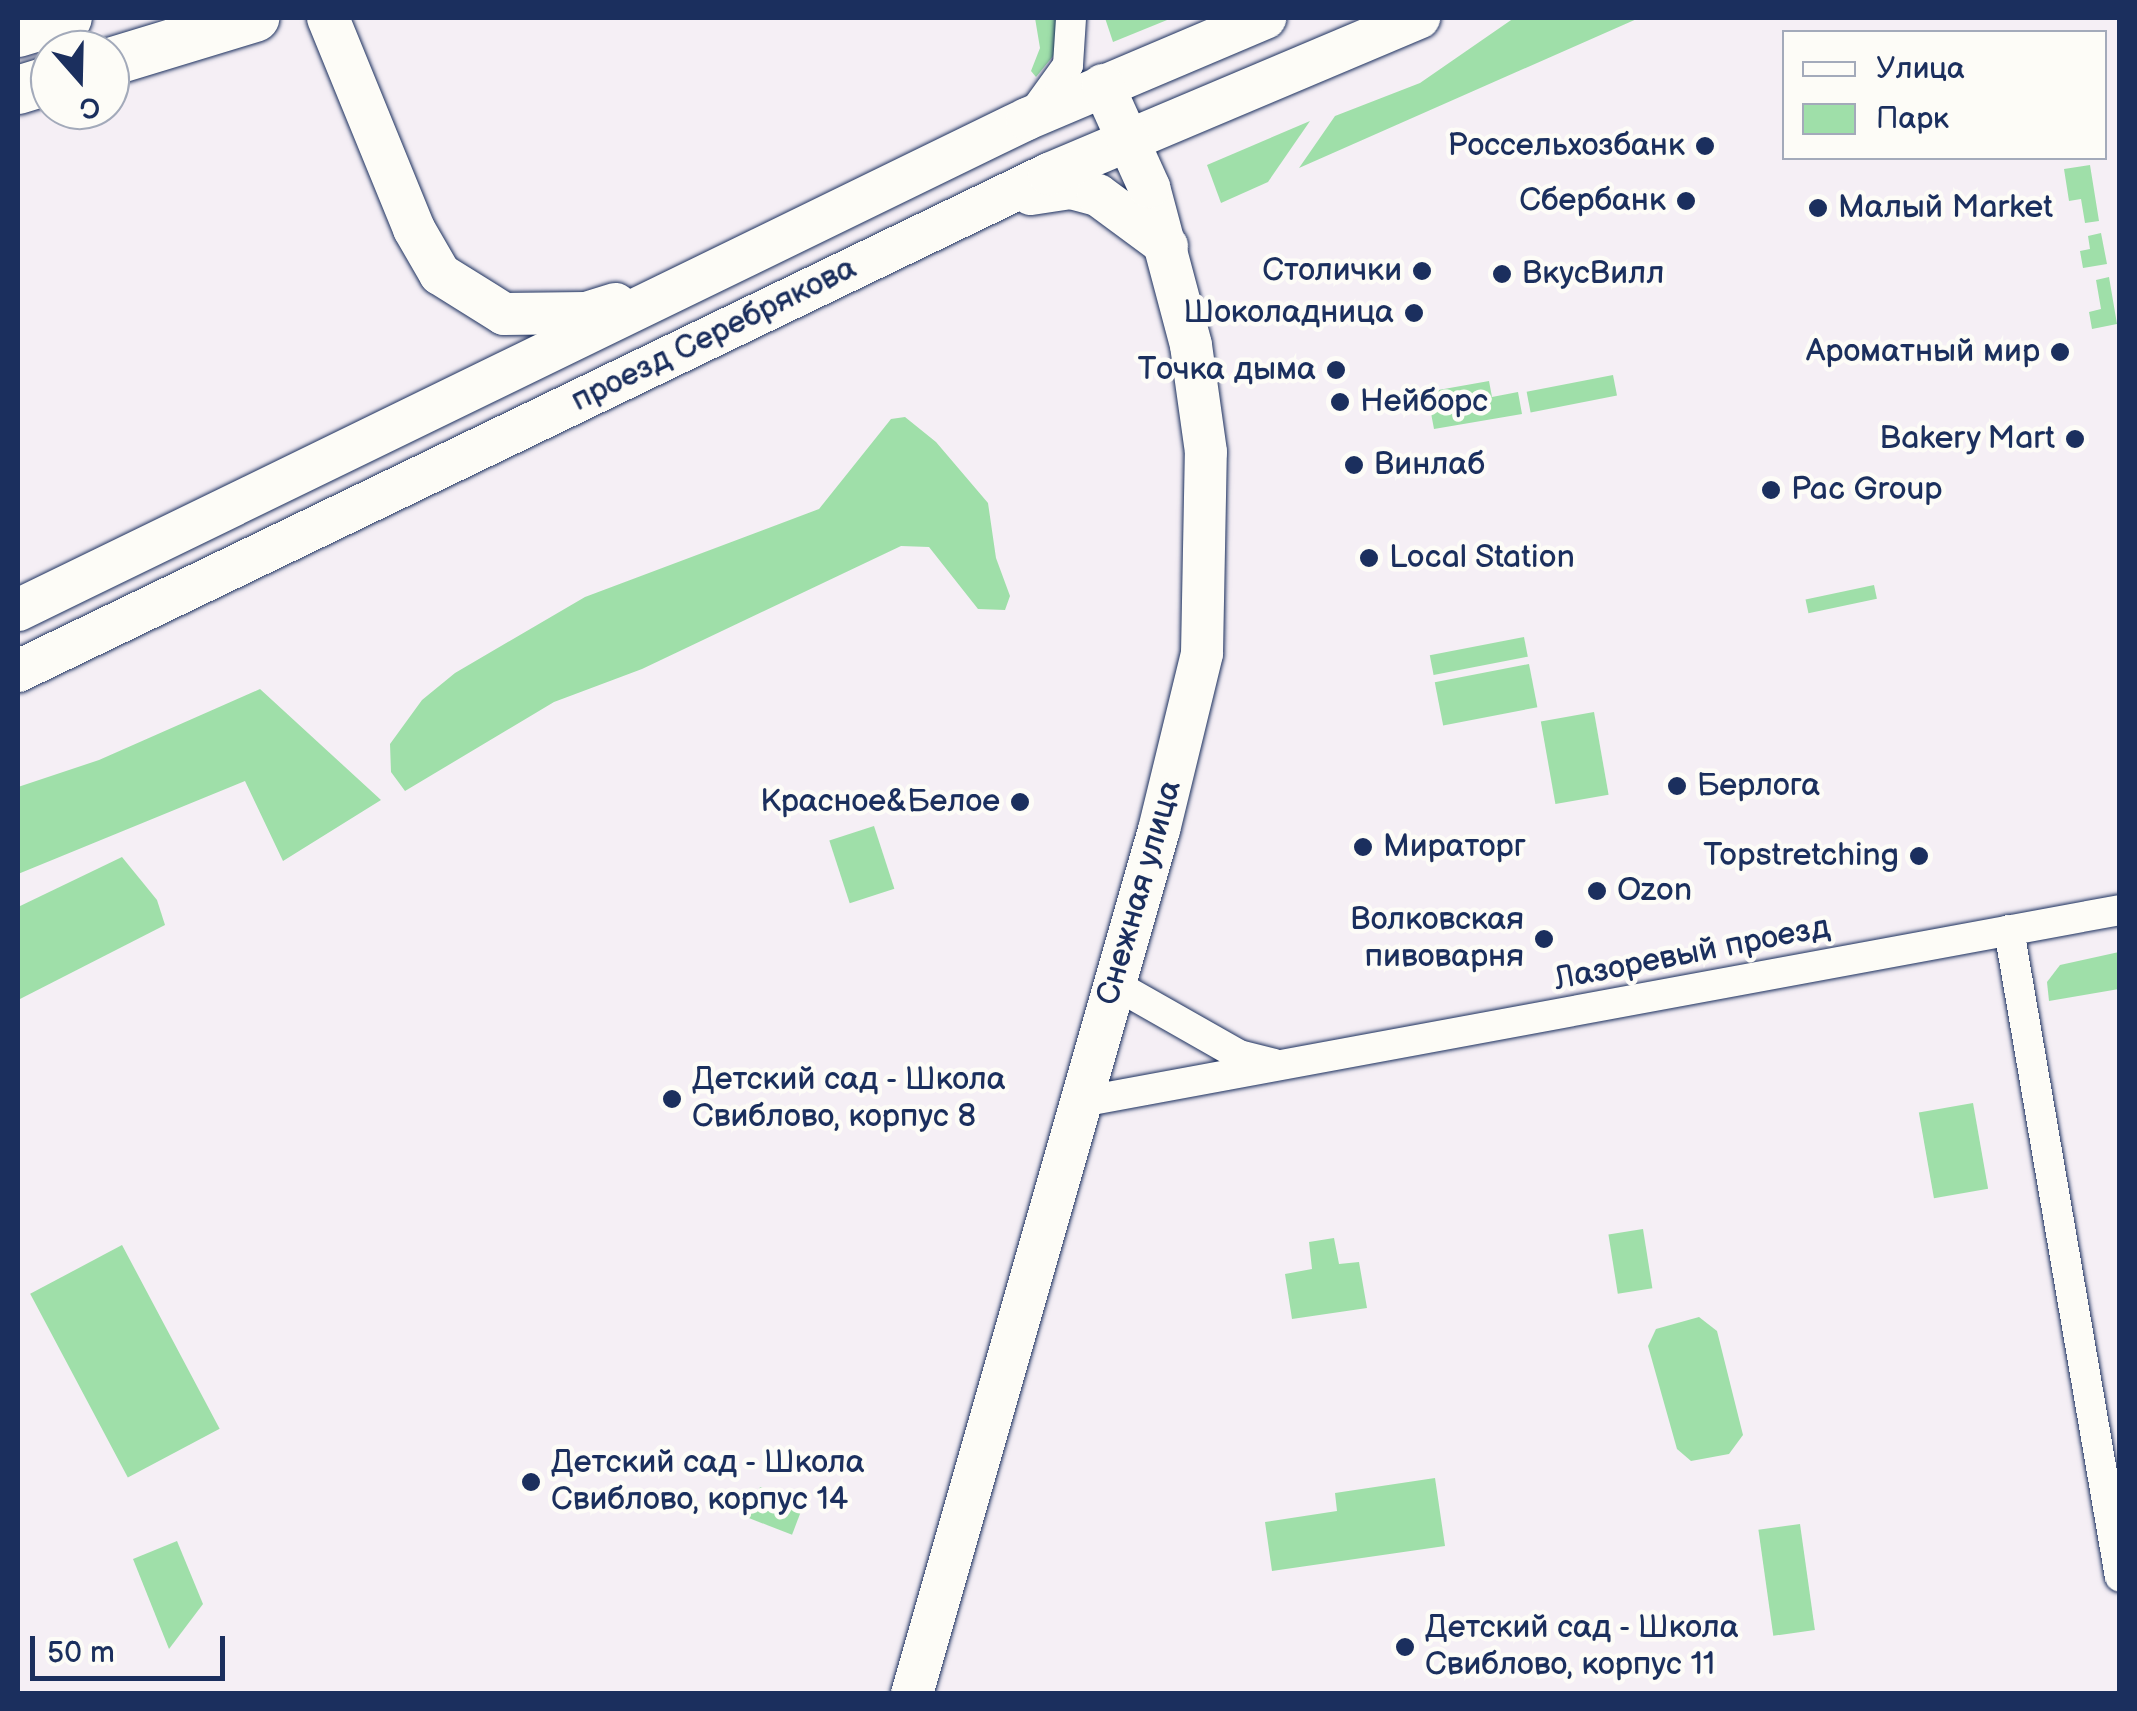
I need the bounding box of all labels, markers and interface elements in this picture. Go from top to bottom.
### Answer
north arrow [30,30,130,130]
legend [1782,30,2107,160]
text: Улица [1876,51,1965,87]
text: С [75,88,105,126]
text: Парк [1876,101,1949,137]
place label: Россельхозбанк [1447,127,1685,165]
marker: Россельхозбанк [1694,135,1716,157]
place label: Сбербанк [1519,182,1666,220]
place label: Малый Market [1838,189,2053,227]
marker: Сбербанк [1675,190,1697,212]
marker: Малый Market [1807,197,1829,219]
street label: проезд Серебрякова [565,249,863,421]
place label: Столички [1262,252,1402,290]
place label: ВкусВилл [1522,255,1664,293]
marker: Столички [1411,260,1433,282]
marker: ВкусВилл [1491,263,1513,285]
place label: Шоколадница [1183,294,1394,332]
marker: Шоколадница [1403,302,1425,324]
place label: Ароматный мир [1806,333,2040,371]
marker: Ароматный мир [2049,341,2071,363]
place label: Точка дыма [1138,351,1316,389]
marker: Точка дыма [1325,359,1347,381]
place label: Нейборс [1360,383,1488,421]
marker: Нейборс [1329,391,1351,413]
place label: Bakery Mart [1877,420,2055,458]
marker: Bakery Mart [2064,428,2086,450]
place label: Винлаб [1374,446,1485,484]
marker: Винлаб [1343,454,1365,476]
place label: Pac Group [1791,471,1943,509]
marker: Pac Group [1760,479,1782,501]
place label: Local Station [1389,539,1575,577]
marker: Local Station [1358,547,1380,569]
place label: Берлога [1697,767,1820,805]
marker: Берлога [1666,775,1688,797]
street label: Снежная улица [1090,776,1190,1010]
place label: Красное&Белое [760,783,1000,821]
marker: Красное&Белое [1009,791,1031,813]
place label: Мираторг [1383,828,1526,866]
marker: Мираторг [1352,836,1374,858]
place label: Topstretching [1703,837,1899,875]
marker: Topstretching [1908,845,1930,867]
place label: Ozon [1617,872,1692,910]
marker: Ozon [1586,880,1608,902]
place label: Волковская пивоварня [1350,902,1524,977]
street label: Лазоревый проезд [1551,908,1833,1000]
marker: Волковская пивоварня [1533,928,1555,950]
place label: Детский сад - Школа Свиблово, корпус 8 [692,1062,1008,1137]
marker: Детский сад - Школа Свиблово, корпус 8 [661,1088,683,1110]
place label: Детский сад - Школа Свиблово, корпус 14 [551,1445,867,1520]
marker: Детский сад - Школа Свиблово, корпус 14 [520,1471,542,1493]
place label: Детский сад - Школа Свиблово, корпус 11 [1425,1610,1741,1685]
scale bar [35,1616,230,1678]
text: 50 m [47,1635,115,1671]
marker: Детский сад - Школа Свиблово, корпус 11 [1394,1636,1416,1658]

